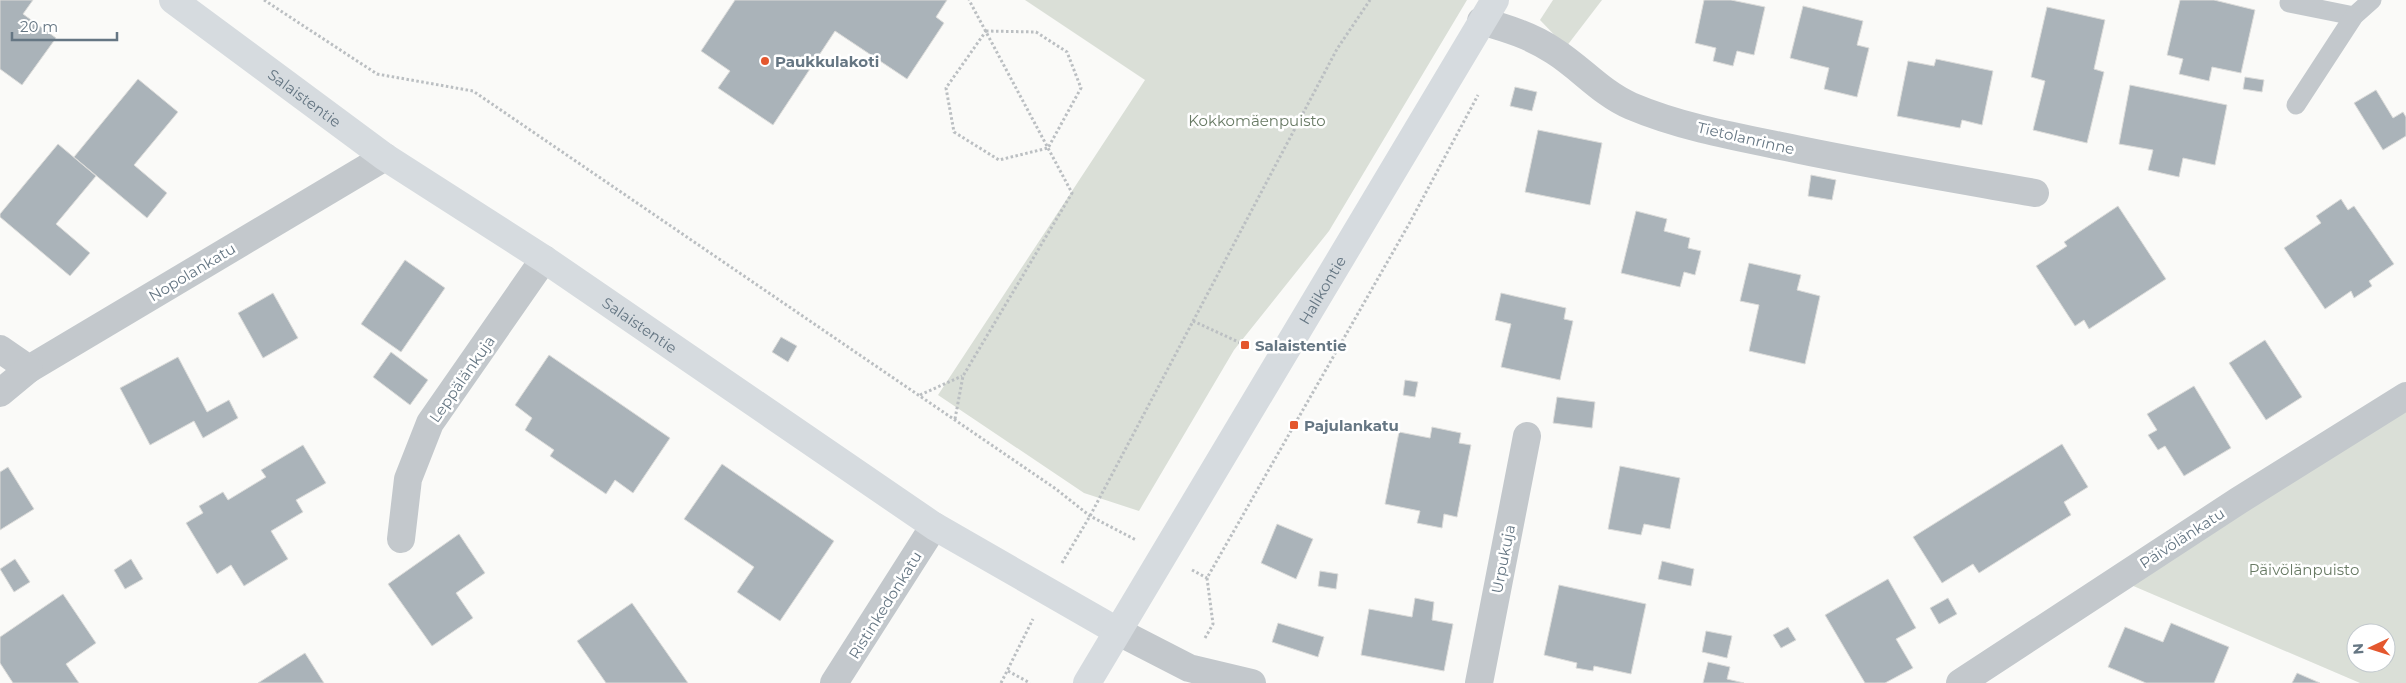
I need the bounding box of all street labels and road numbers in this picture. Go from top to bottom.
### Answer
street label: Salaistentie [264,64,345,131]
street label: Tietolanrinne [1696,118,1796,158]
street label: Nopolankatu [145,239,239,305]
street label: Halikontie [1294,252,1350,328]
street label: Salaistentie [599,292,681,357]
street label: Leppälänkuja [425,332,499,426]
street label: Päivölänkatu [2136,503,2228,573]
street label: Urpukuja [1487,523,1519,595]
street label: Ristinkedonkatu [844,547,926,663]

